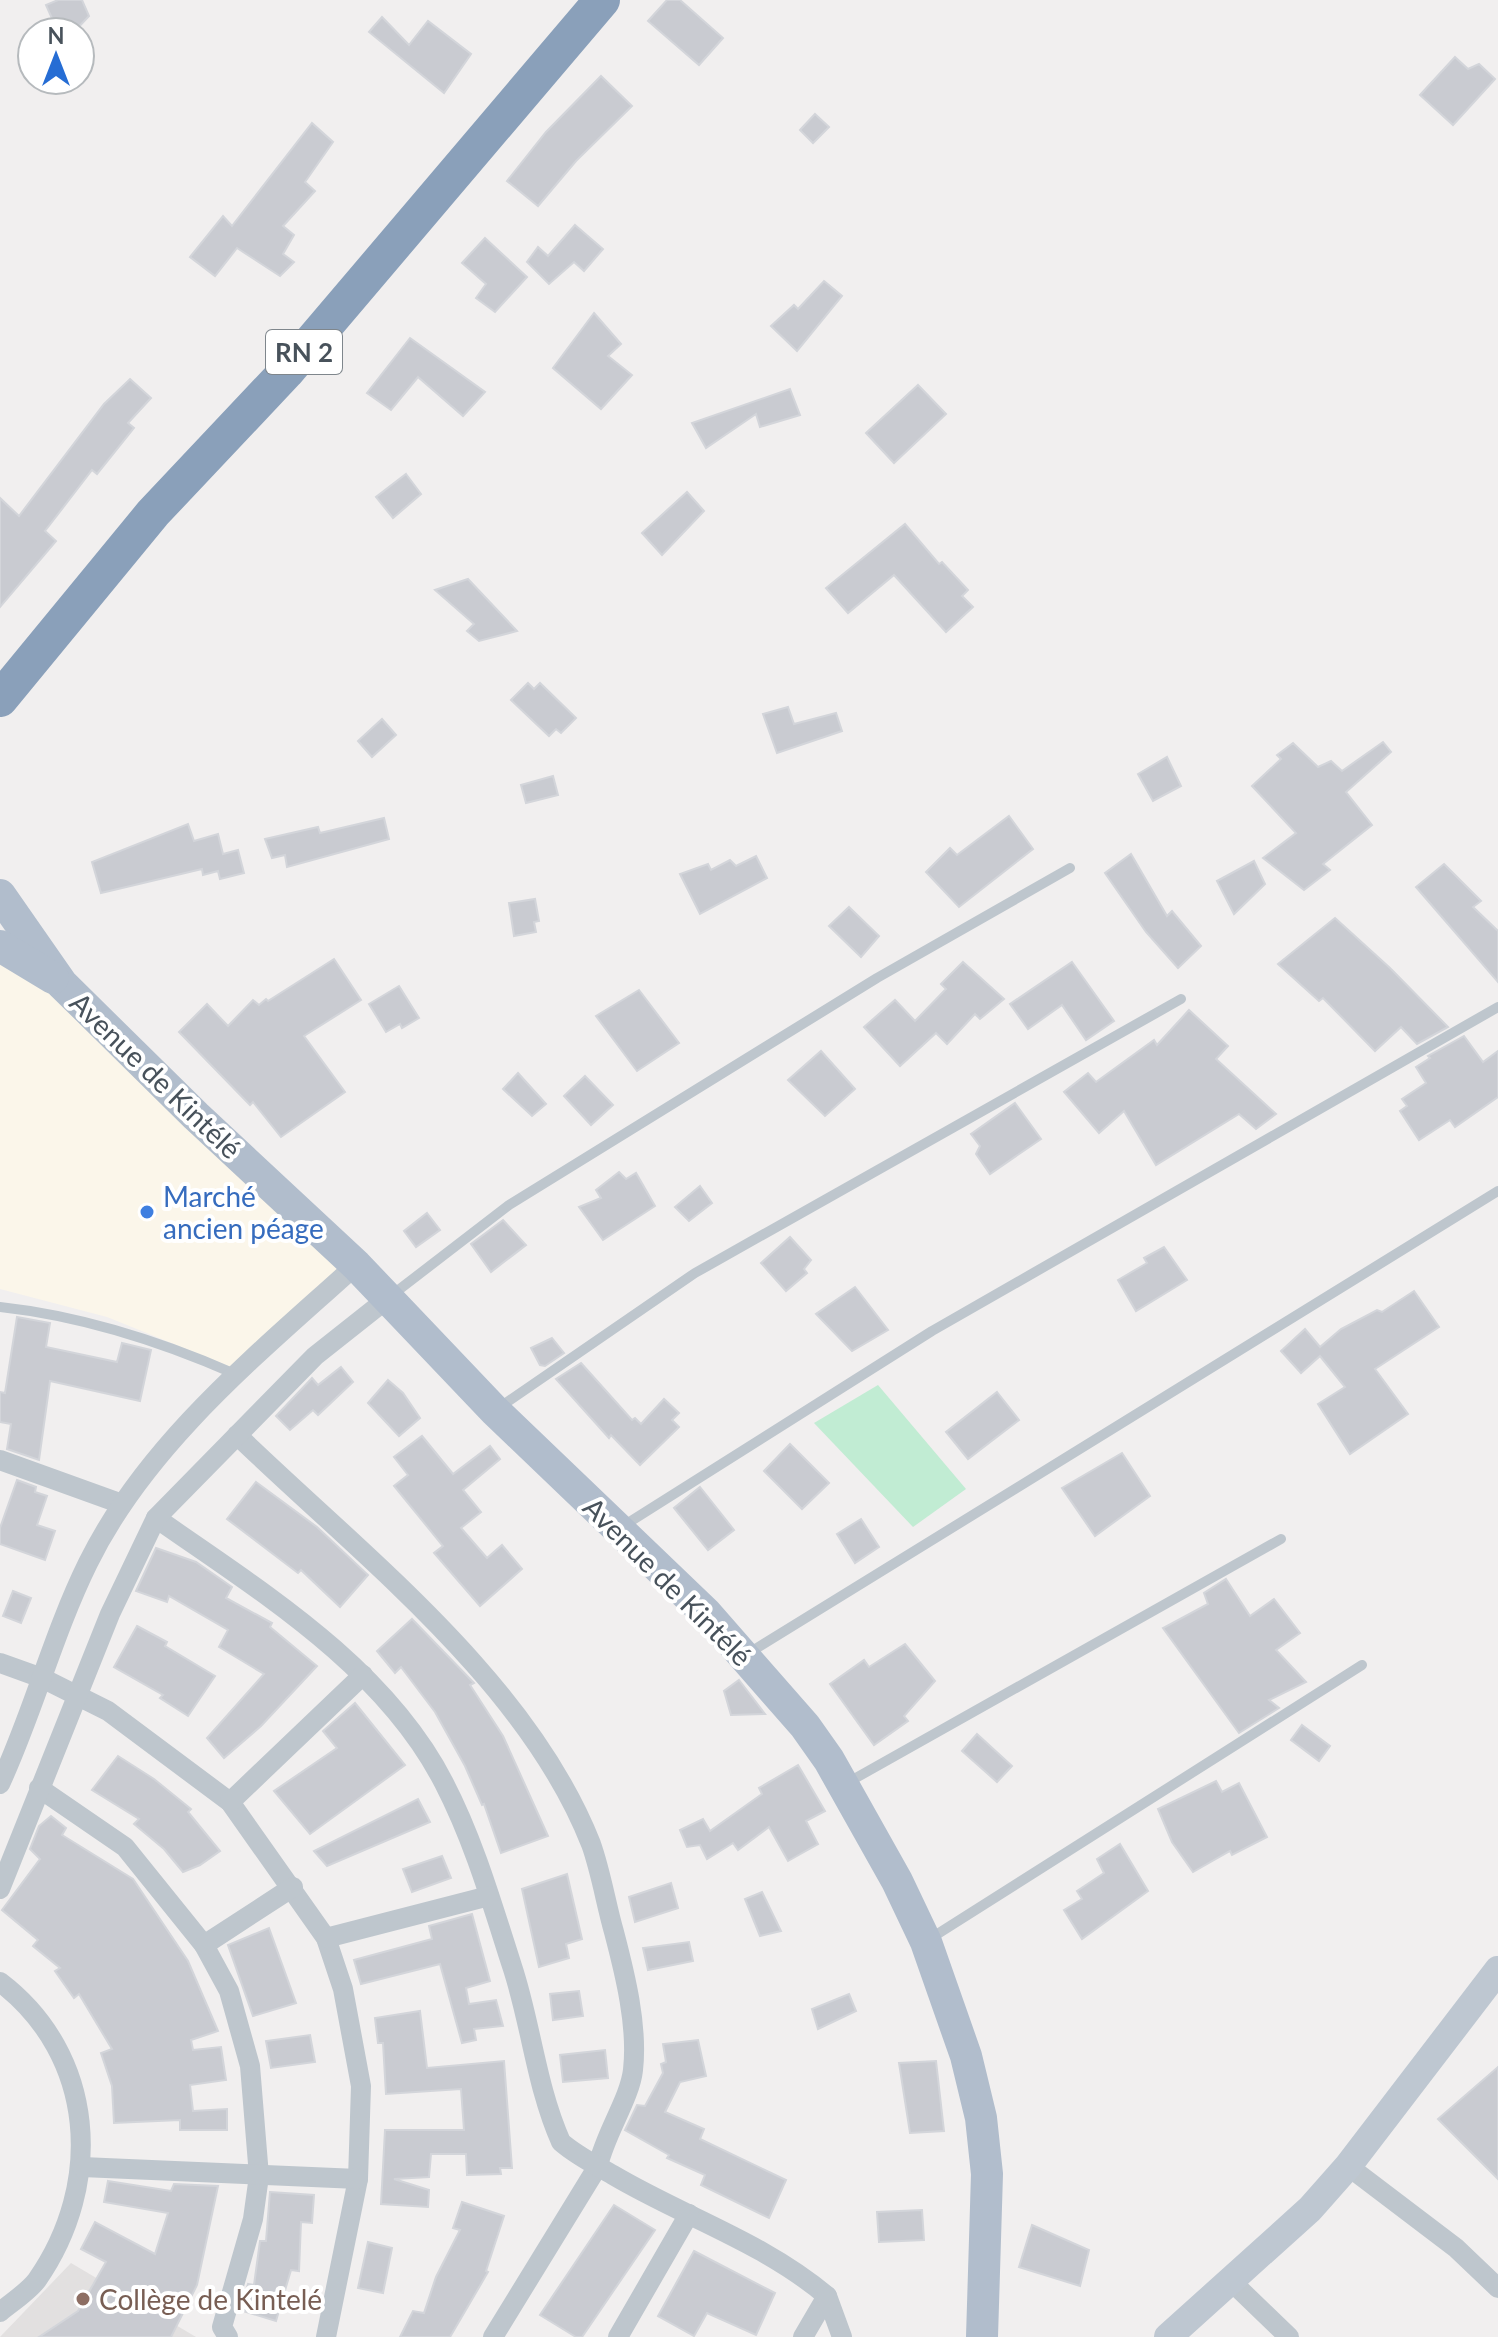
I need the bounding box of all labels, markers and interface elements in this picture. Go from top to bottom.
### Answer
north arrow [16,16,96,96]
text: N [48,22,64,49]
road number: RN 2 [266,330,342,374]
street label: Avenue de Kintélé [64,985,248,1165]
place label: Marché ancien péage [163,1179,324,1245]
marker: Marché ancien péage [138,1203,156,1221]
street label: Avenue de Kintélé [577,1490,759,1672]
place label: Collège de Kintelé [99,2282,322,2316]
marker: Collège de Kintelé [74,2290,92,2308]

